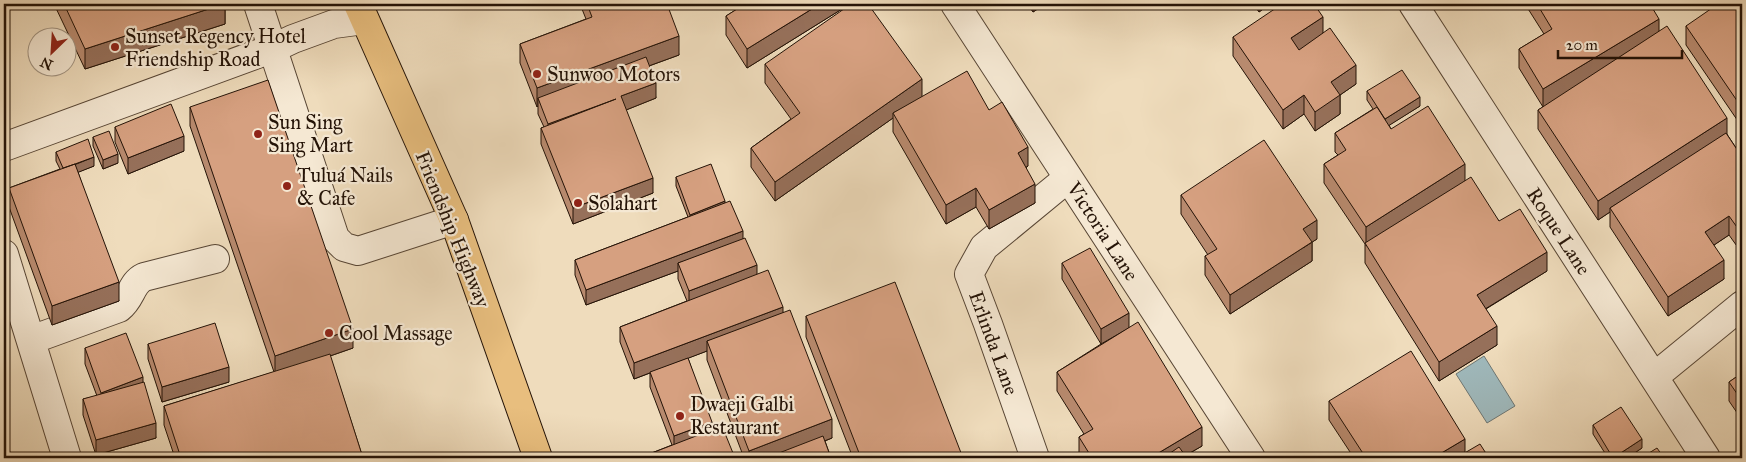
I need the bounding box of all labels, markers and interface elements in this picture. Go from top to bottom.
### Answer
place label: Sunset Regency Hotel Friendship Road [125,24,307,71]
north arrow [28,28,78,78]
scale bar [1558,28,1682,60]
text: 20 m [1566,36,1598,54]
marker: Sunset Regency Hotel Friendship Road [109,41,121,53]
text: N [38,53,56,74]
place label: Sunwoo Motors [547,62,680,86]
marker: Sunwoo Motors [531,68,543,80]
place label: Sun Sing Sing Mart [268,110,353,158]
marker: Sun Sing Sing Mart [252,128,264,140]
street label: Friendship Highway [410,147,496,312]
place label: Tuluá Nails & Cafe [297,163,393,210]
street label: Victoria Lane [1062,176,1144,285]
marker: Tuluá Nails & Cafe [281,180,293,192]
street label: Roque Lane [1521,183,1596,280]
place label: Solahart [588,191,658,215]
marker: Solahart [572,197,584,209]
street label: Erlinda Lane [964,288,1024,398]
place label: Cool Massage [339,321,453,346]
marker: Cool Massage [323,327,335,339]
place label: Dwaeji Galbi Restaurant [690,392,794,439]
marker: Dwaeji Galbi Restaurant [674,410,686,422]

